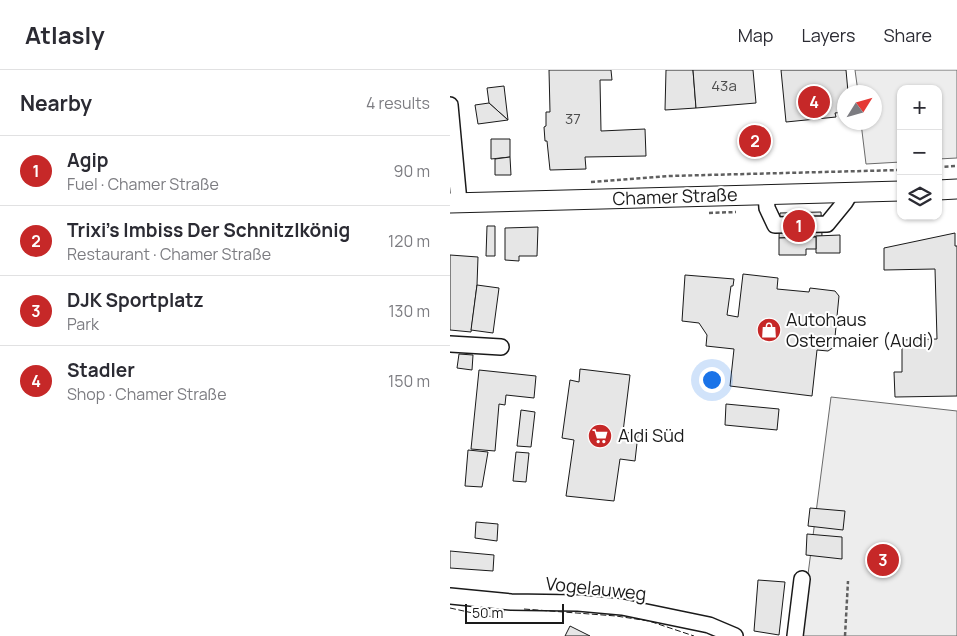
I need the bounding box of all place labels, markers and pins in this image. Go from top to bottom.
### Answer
pin: 4 [798,83,830,121]
pin: 2 [739,122,771,160]
pin: 1 [783,207,815,245]
place label: Autohaus Ostermaier (Audi) [786,307,935,352]
shop icon: Autohaus Ostermaier (Audi) [756,317,782,343]
supermarket icon: Aldi Süd [587,423,613,449]
place label: Aldi Süd [618,423,685,447]
pin: 3 [867,541,899,579]

